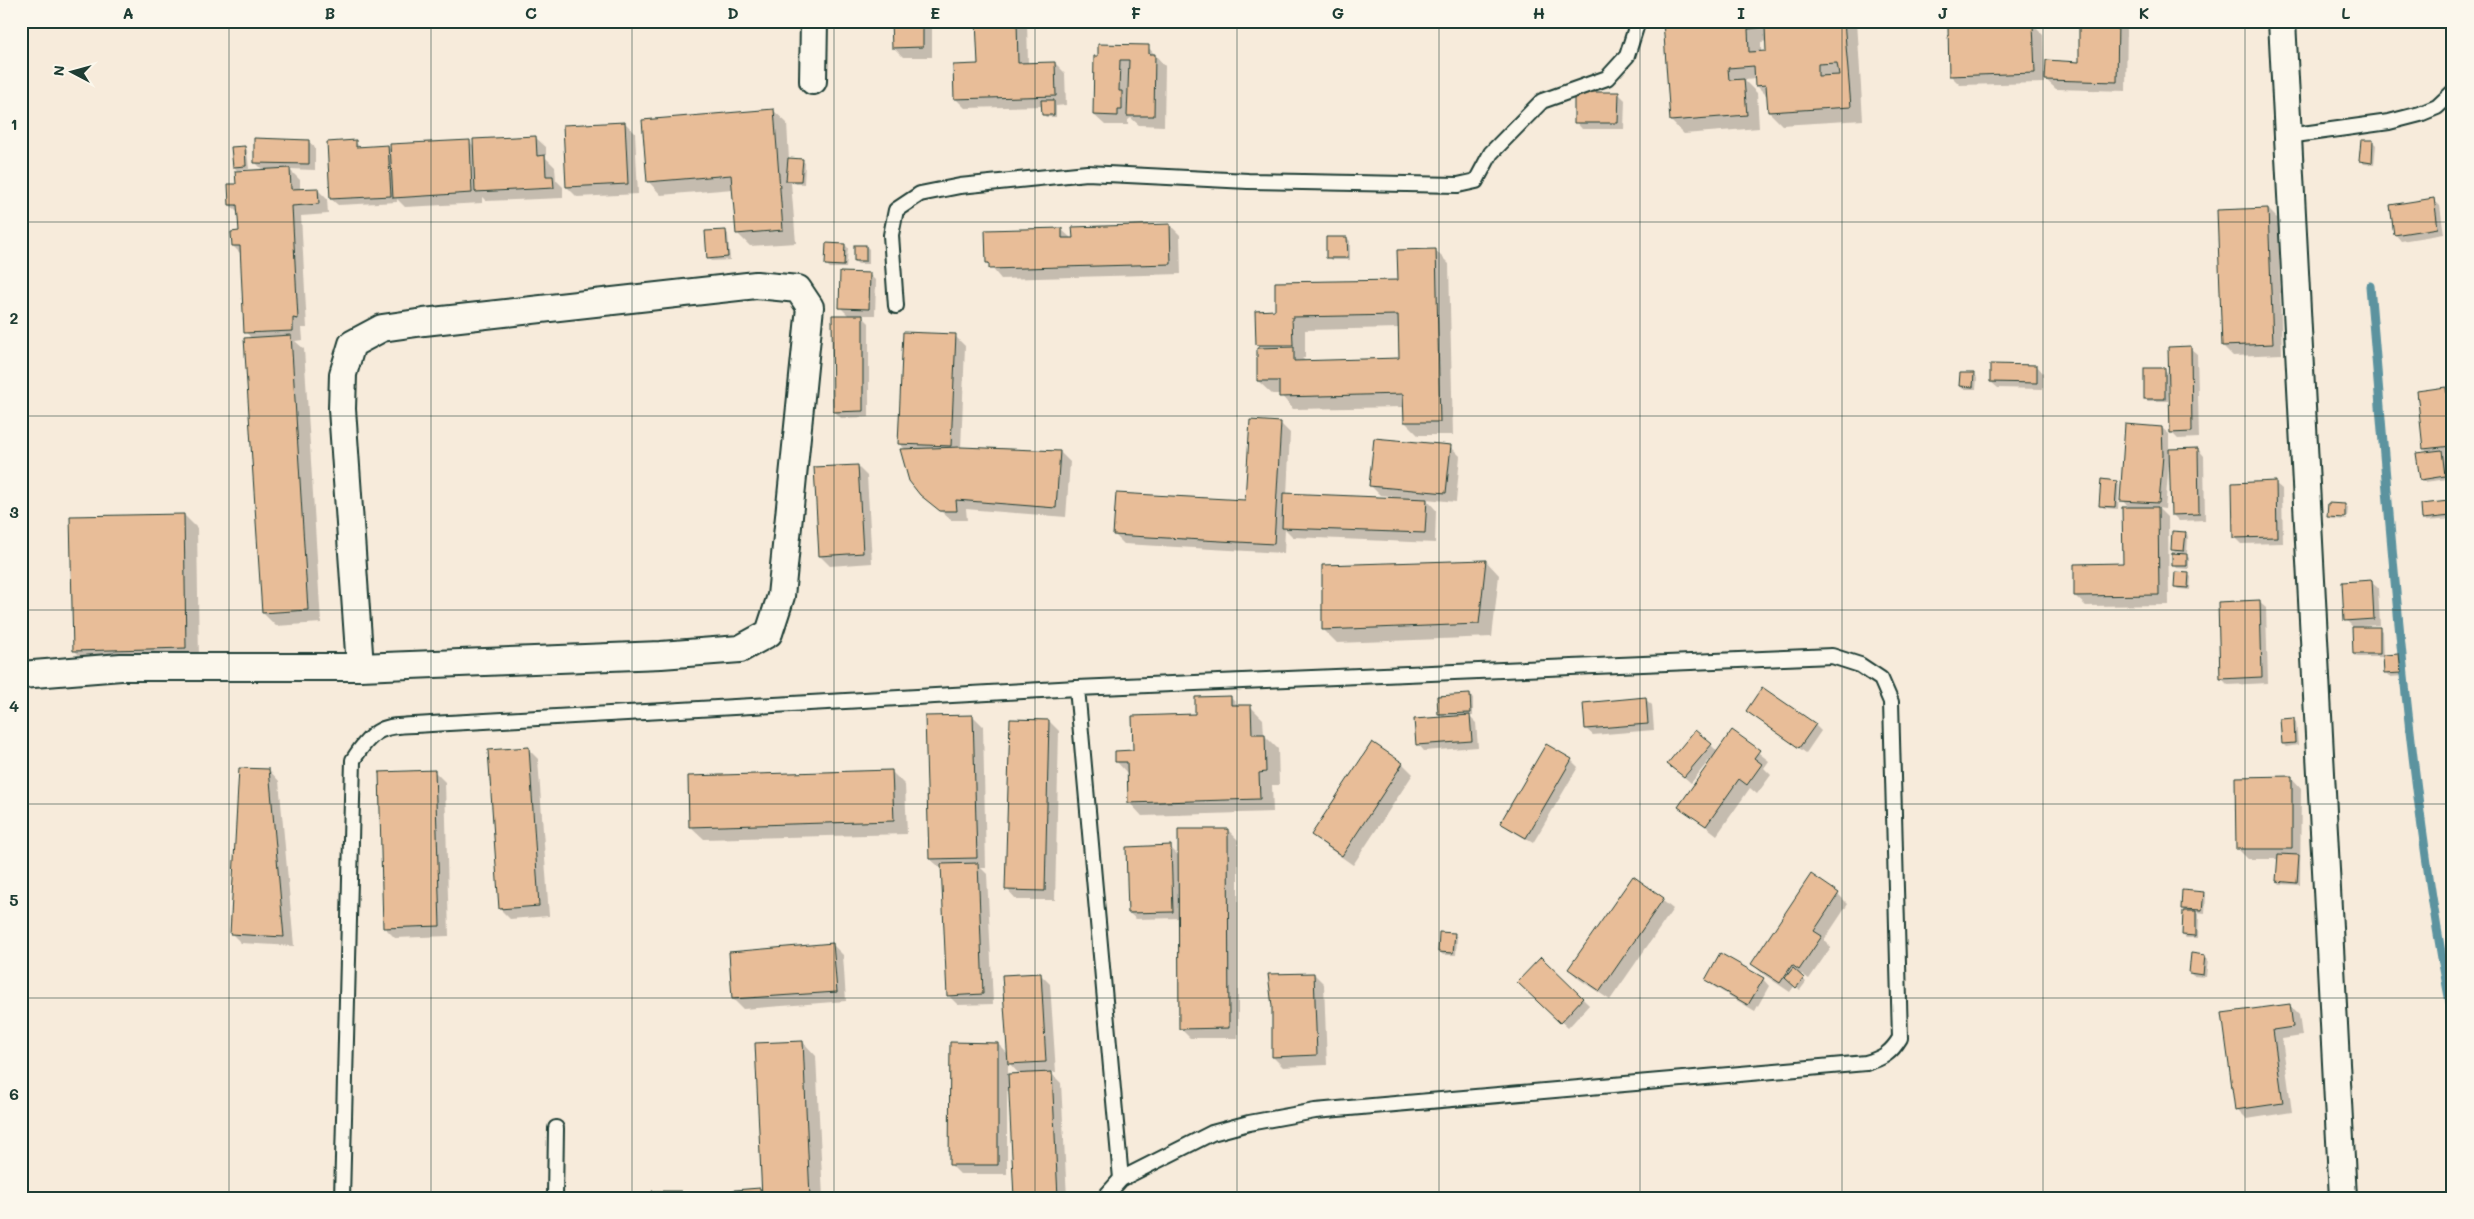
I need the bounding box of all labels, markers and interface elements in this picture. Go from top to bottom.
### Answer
text: A [122,2,134,23]
text: B [325,2,335,23]
text: C [525,2,537,23]
text: D [727,2,739,23]
text: E [930,2,940,23]
text: F [1131,2,1141,23]
text: G [1332,2,1344,23]
text: H [1533,2,1545,23]
text: I [1737,2,1745,23]
text: J [1938,2,1948,23]
text: K [2139,2,2149,23]
text: L [2341,2,2351,23]
north arrow [48,48,98,98]
text: N [49,64,69,77]
text: 1 [10,113,18,134]
text: 2 [10,307,19,328]
text: 3 [9,501,19,522]
text: 4 [9,695,19,716]
text: 5 [9,889,19,910]
text: 6 [9,1083,19,1104]

